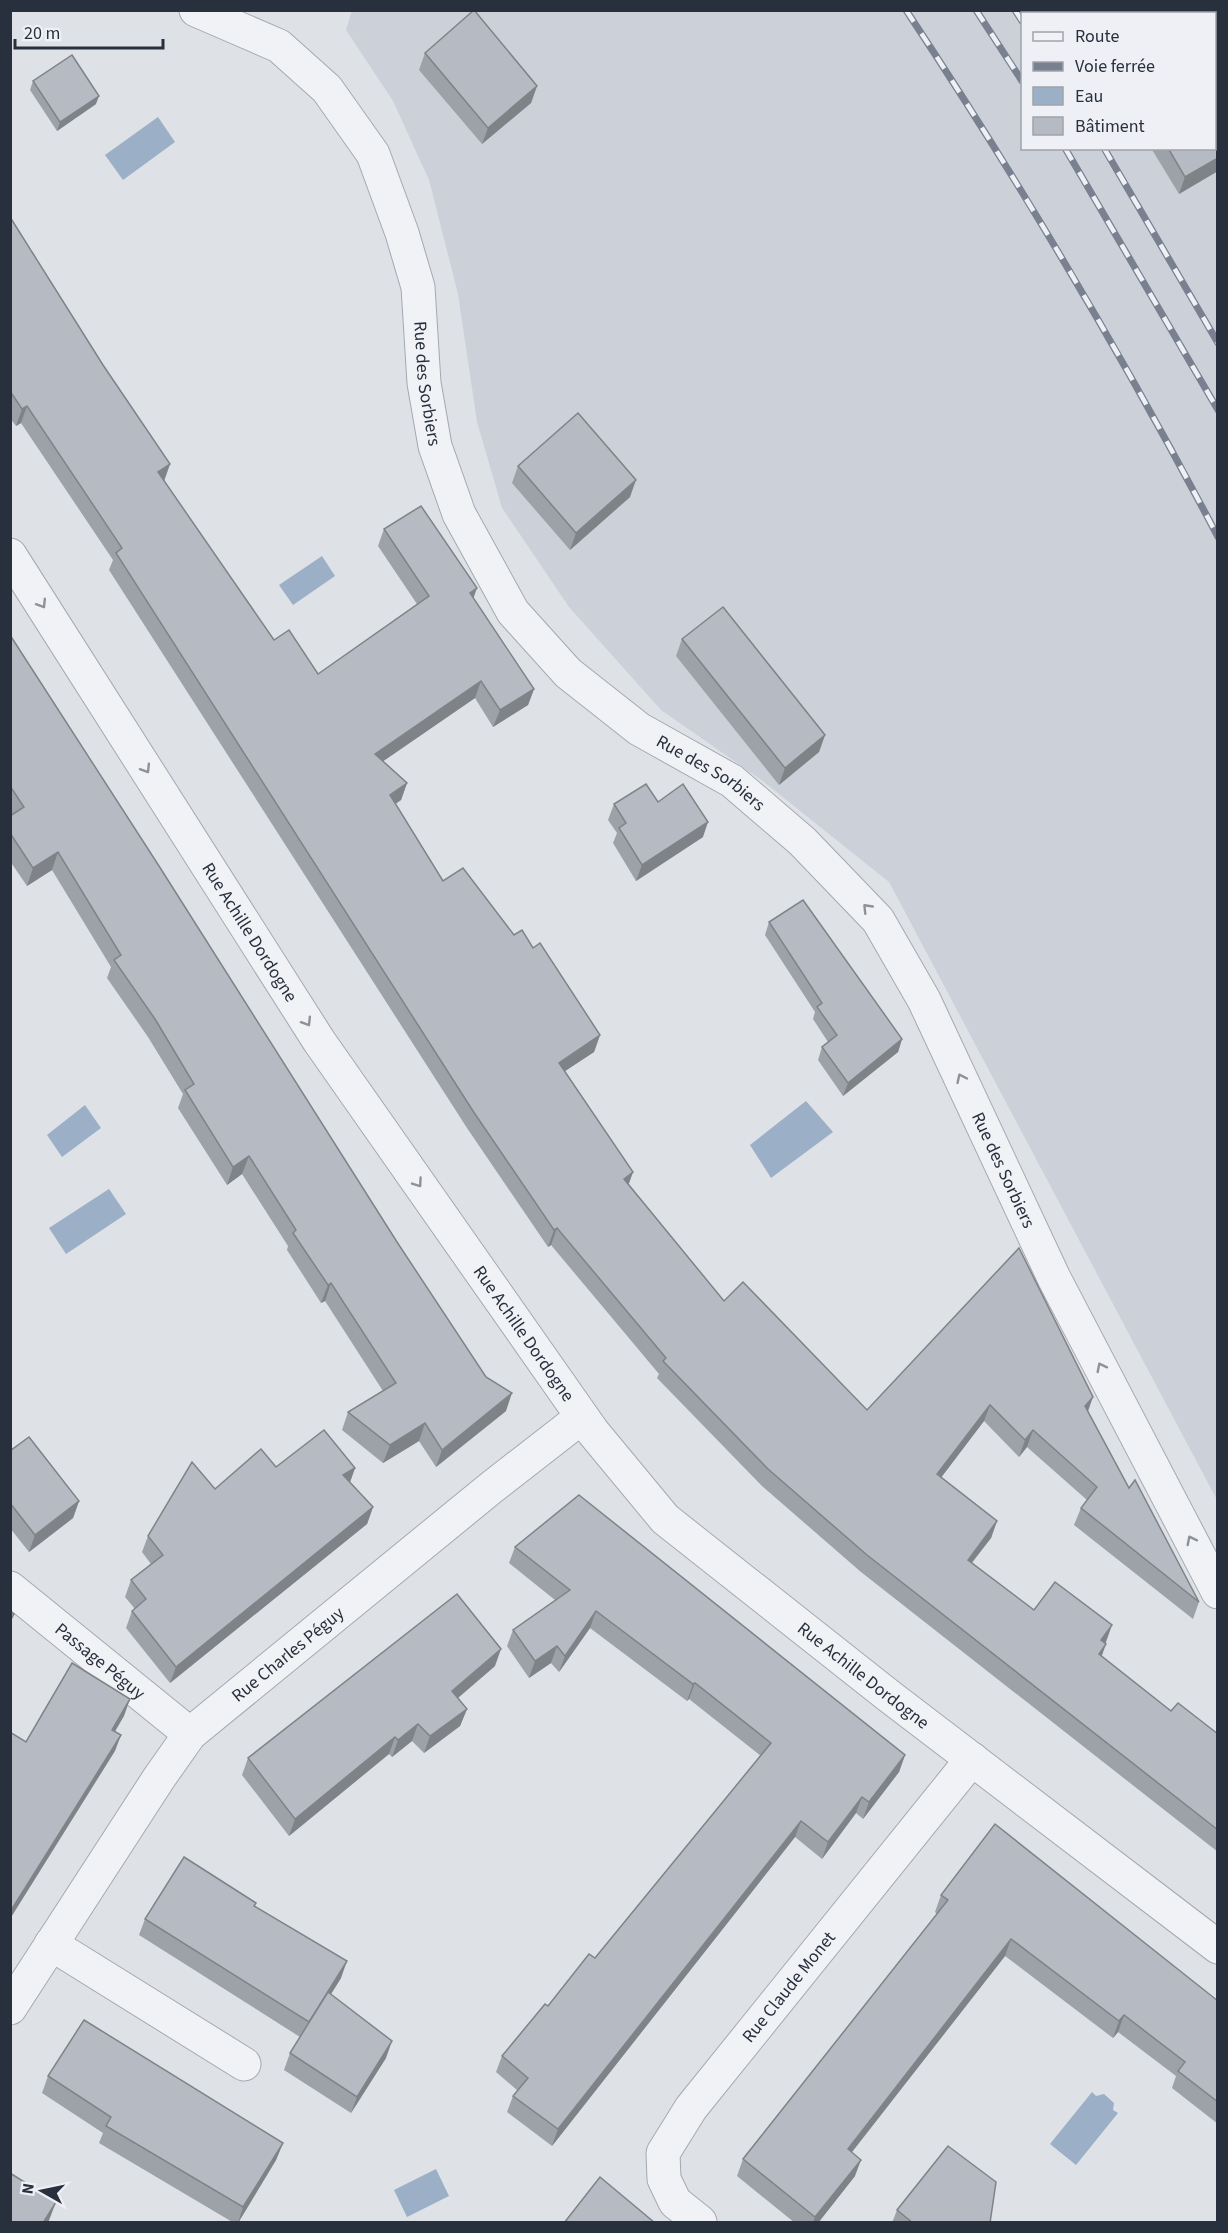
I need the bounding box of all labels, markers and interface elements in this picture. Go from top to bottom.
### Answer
scale bar [15,12,164,50]
legend [1021,12,1216,150]
text: 20 m [24,21,60,46]
text: Route [1075,24,1119,49]
text: Voie ferrée [1075,54,1155,79]
text: Eau [1075,84,1103,109]
text: Bâtiment [1075,114,1145,139]
street label: Rue des Sorbiers [407,320,447,448]
one-way arrow [34,598,46,608]
street label: Rue des Sorbiers [651,729,771,817]
one-way arrow [139,763,151,773]
street label: Rue Achille Dordogne [196,858,303,1007]
one-way arrow [864,905,875,916]
one-way arrow [300,1016,312,1026]
one-way arrow [956,1074,968,1085]
street label: Rue des Sorbiers [965,1108,1041,1232]
one-way arrow [411,1176,422,1187]
street label: Rue Achille Dordogne [467,1261,580,1407]
one-way arrow [1097,1363,1108,1374]
one-way arrow [1186,1536,1198,1547]
street label: Rue Charles Péguy [226,1601,350,1708]
street label: Rue Achille Dordogne [792,1616,934,1735]
street label: Passage Péguy [49,1617,151,1706]
street label: Rue Claude Monet [736,1926,841,2048]
north arrow [12,2161,72,2221]
text: N [16,2182,40,2196]

